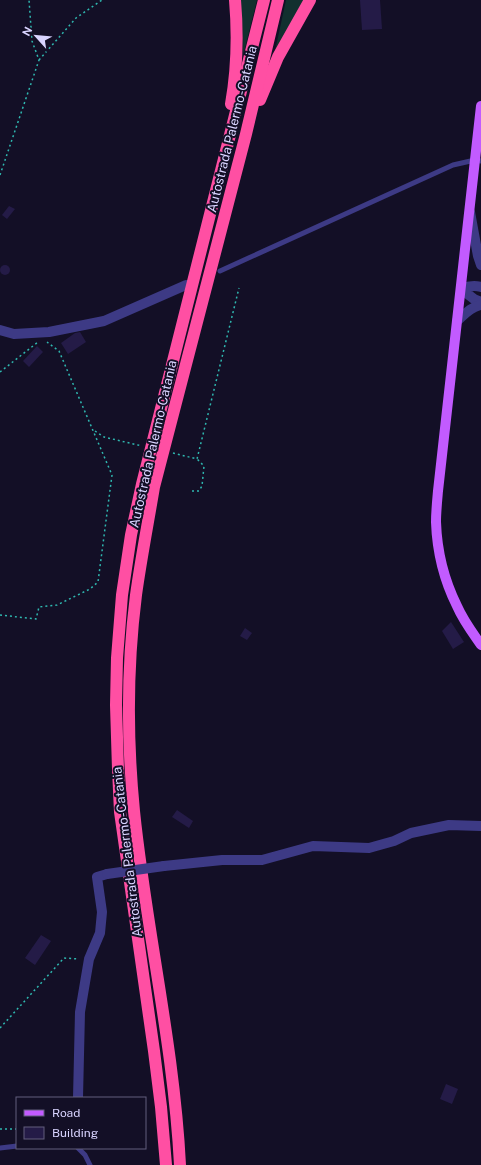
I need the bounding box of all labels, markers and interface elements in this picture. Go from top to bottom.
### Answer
north arrow [16,16,56,56]
text: N [20,25,34,38]
street label: Autostrada Palermo-Catania [204,44,260,214]
street label: Autostrada Palermo-Catania [126,359,180,529]
street label: Autostrada Palermo-Catania [109,766,145,938]
legend [16,1097,146,1149]
text: Road [52,1106,80,1120]
text: Building [52,1126,98,1140]

